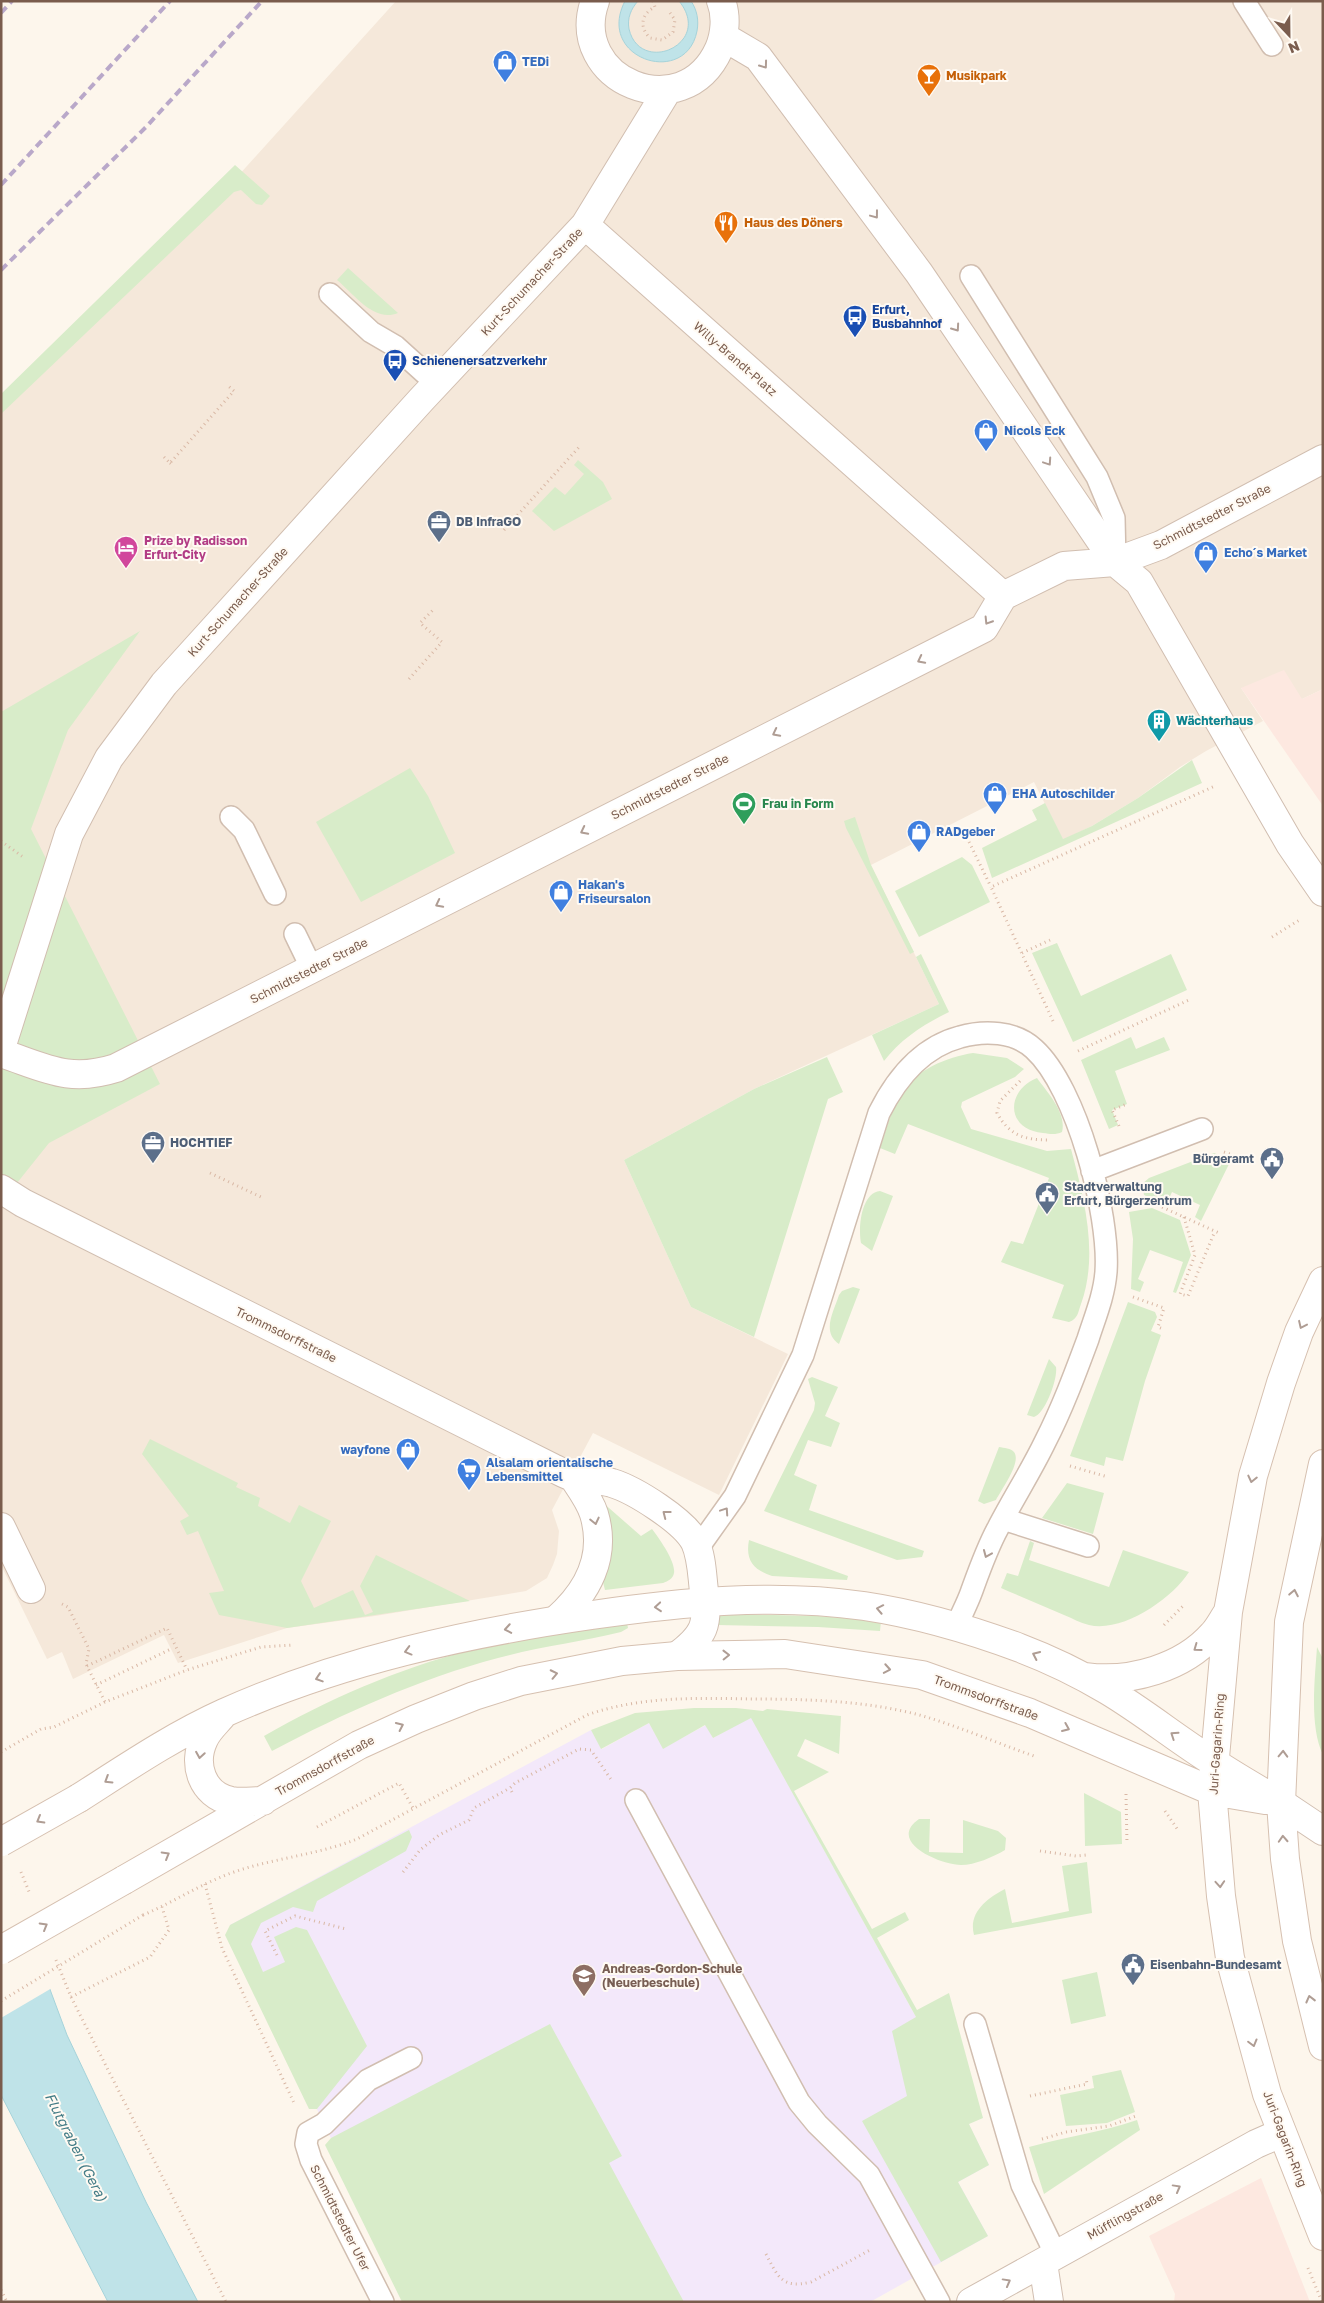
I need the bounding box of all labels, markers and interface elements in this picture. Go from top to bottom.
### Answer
north arrow [1264,10,1314,60]
text: N [1286,38,1302,57]
shop icon: TEDi [492,49,518,83]
place label: TEDi [522,54,549,69]
one-way arrow [758,59,766,68]
bar icon: Musikpark [916,63,942,97]
place label: Musikpark [946,68,1007,83]
one-way arrow [869,209,878,219]
restaurant icon: Haus des Döners [713,210,739,244]
place label: Haus des Döners [744,215,843,230]
street label: Kurt-Schumacher-Straße [478,224,586,339]
place label: Erfurt, Busbahnhof [872,302,943,331]
bus stop icon: Erfurt, Busbahnhof [842,304,868,338]
street label: Willy-Brandt-Platz [690,318,780,399]
one-way arrow [950,323,960,332]
bus stop icon: Schienenersatzverkehr [382,348,408,382]
place label: Schienenersatzverkehr [412,353,548,368]
shop icon: Nicols Eck [973,418,999,452]
place label: Nicols Eck [1004,423,1066,438]
one-way arrow [1042,457,1051,466]
street label: Schmidtstedter Straße [1150,480,1273,553]
office icon: DB InfraGO [426,509,452,543]
place label: DB InfraGO [456,514,521,529]
place label: Prize by Radisson Erfurt-City [144,533,247,562]
hotel icon: Prize by Radisson Erfurt-City [113,535,139,569]
shop icon: Echo´s Market [1193,540,1219,574]
street label: Kurt-Schumacher-Straße [184,544,291,660]
place label: Echo´s Market [1224,545,1307,560]
one-way arrow [984,616,994,625]
one-way arrow [917,654,926,664]
building icon: Wächterhaus [1146,708,1172,742]
place label: Wächterhaus [1176,713,1253,728]
one-way arrow [772,727,781,737]
street label: Schmidtstedter Straße [608,750,731,823]
shop icon: EHA Autoschilder [982,781,1008,815]
place label: EHA Autoschilder [1012,786,1115,801]
sports icon: Frau in Form [731,791,757,825]
place label: Frau in Form [762,796,834,811]
shop icon: RADgeber [906,819,932,853]
place label: RADgeber [936,824,995,839]
one-way arrow [580,825,589,835]
place label: Hakan's Friseursalon [578,877,651,906]
shop icon: Hakan's Friseursalon [548,879,574,913]
one-way arrow [435,898,444,909]
street label: Schmidtstedter Straße [247,934,370,1007]
office icon: HOCHTIEF [140,1130,166,1164]
place label: HOCHTIEF [170,1135,233,1150]
public building icon: Bürgeramt [1259,1146,1285,1180]
place label: Bürgeramt [1193,1151,1254,1166]
place label: Stadtverwaltung Erfurt, Bürgerzentrum [1064,1179,1192,1208]
public building icon: Stadtverwaltung Erfurt, Bürgerzentrum [1034,1181,1060,1215]
street label: Trommsdorffstraße [233,1304,339,1366]
one-way arrow [1298,1320,1309,1329]
shop icon: wayfone [395,1437,421,1471]
place label: wayfone [340,1442,390,1457]
place label: Alsalam orientalische Lebensmittel [486,1455,613,1484]
supermarket icon: Alsalam orientalische Lebensmittel [456,1457,482,1491]
one-way arrow [1247,1475,1258,1484]
one-way arrow [719,1507,728,1517]
one-way arrow [663,1511,672,1520]
one-way arrow [589,1516,600,1525]
one-way arrow [982,1549,993,1558]
one-way arrow [1289,1588,1299,1597]
one-way arrow [653,1601,661,1612]
one-way arrow [876,1605,885,1615]
one-way arrow [503,1623,512,1633]
one-way arrow [1193,1642,1203,1651]
one-way arrow [405,1645,413,1655]
one-way arrow [722,1649,730,1660]
one-way arrow [1032,1651,1041,1662]
one-way arrow [883,1663,891,1673]
one-way arrow [549,1669,558,1680]
one-way arrow [315,1672,324,1682]
street label: Trommsdorffstraße [932,1672,1041,1723]
street label: Juri-Gagarin-Ring [1205,1693,1228,1795]
one-way arrow [1061,1721,1070,1732]
one-way arrow [395,1722,404,1732]
street label: Trommsdorffstraße [273,1732,377,1799]
one-way arrow [1170,1732,1179,1742]
one-way arrow [1278,1750,1289,1758]
one-way arrow [196,1751,206,1760]
one-way arrow [104,1773,113,1783]
one-way arrow [36,1814,45,1824]
one-way arrow [1278,1834,1289,1842]
one-way arrow [161,1852,170,1862]
one-way arrow [1214,1880,1225,1888]
one-way arrow [38,1922,47,1932]
public building icon: Eisenbahn-Bundesamt [1120,1952,1146,1986]
place label: Eisenbahn-Bundesamt [1150,1957,1282,1972]
place label: Andreas-Gordon-Schule (Neuerbeschule) [602,1961,742,1990]
school or university icon: Andreas-Gordon-Schule (Neuerbeschule) [571,1963,597,1997]
one-way arrow [1305,1994,1316,2003]
one-way arrow [1247,2038,1258,2047]
street label: Juri-Gagarin-Ring [1260,2089,1311,2189]
water label: Flutgraben (Gera) [42,2090,111,2204]
street label: Schmidtstedter Ufer [307,2162,374,2274]
one-way arrow [1172,2184,1181,2194]
street label: Müfflingstraße [1084,2188,1165,2243]
one-way arrow [1002,2278,1011,2288]

